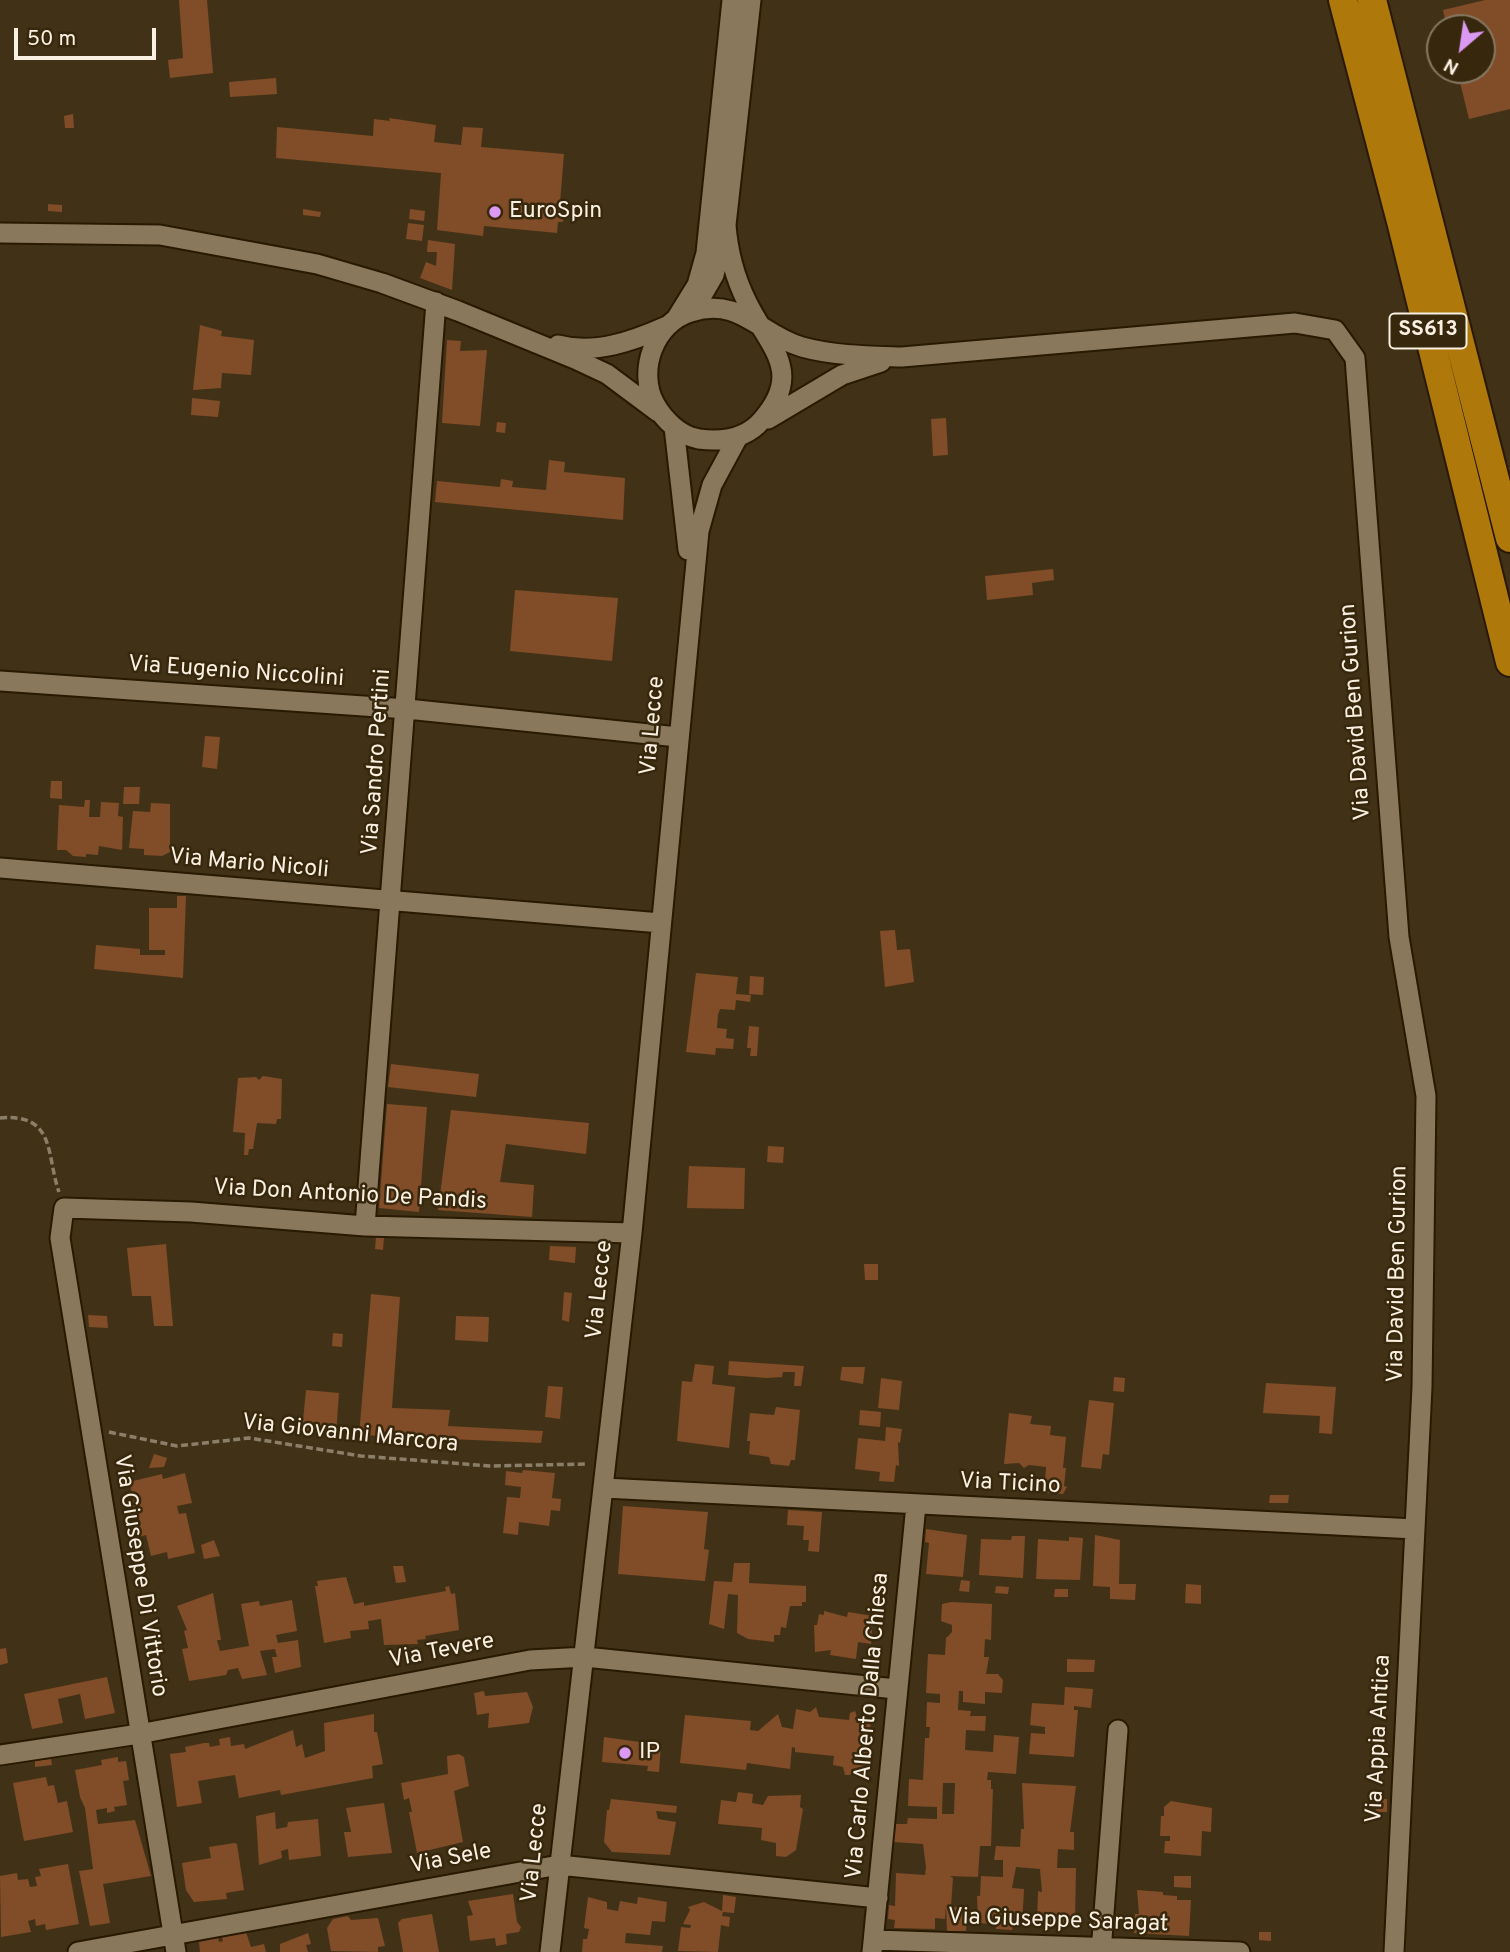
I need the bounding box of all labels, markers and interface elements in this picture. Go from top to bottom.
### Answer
scale bar [18,14,159,58]
north arrow [1426,14,1496,84]
text: 50 m [27,26,76,53]
text: N [1440,52,1464,79]
place label: EuroSpin [509,198,602,226]
marker: EuroSpin [487,204,503,220]
road number: SS613 [1390,314,1466,348]
street label: Via David Ben Gurion [1336,603,1378,821]
street label: Via Eugenio Niccolini [127,652,345,694]
street label: Via Sandro Pertini [358,668,398,856]
street label: Via Lecce [636,675,672,777]
street label: Via Mario Nicoli [168,844,330,886]
street label: Via David Ben Gurion [1383,1165,1415,1383]
street label: Via Don Antonio De Pandis [213,1175,487,1217]
street label: Via Lecce [582,1239,620,1341]
street label: Via Giovanni Marcora [240,1410,460,1460]
street label: Via Giuseppe Di Vittorio [106,1453,172,1699]
street label: Via Ticino [959,1469,1061,1501]
street label: Via Carlo Alberto Dalla Chiesa [842,1572,896,1880]
street label: Via Tevere [387,1628,497,1676]
street label: Via Appia Antica [1362,1654,1398,1824]
place label: IP [639,1739,660,1767]
marker: IP [617,1745,633,1761]
street label: Via Lecce [517,1802,555,1904]
street label: Via Sele [408,1839,494,1881]
street label: Via Giuseppe Saragat [947,1904,1169,1940]

